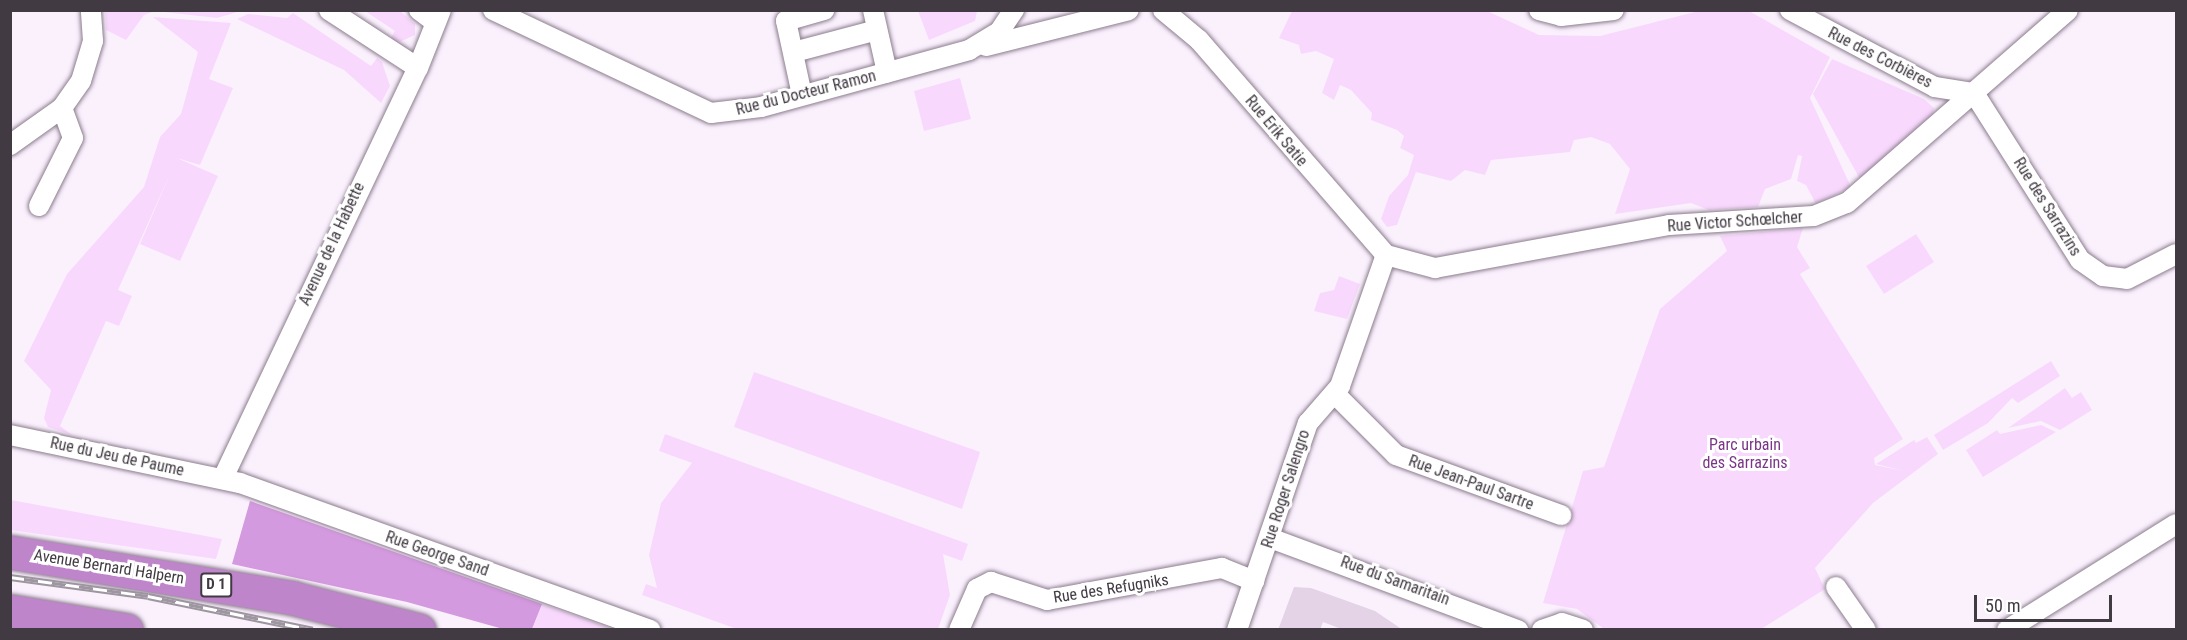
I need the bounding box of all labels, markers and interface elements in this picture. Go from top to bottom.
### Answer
street label: Rue des Corbières [1825,23,1935,93]
street label: Rue du Docteur Ramon [734,66,878,120]
street label: Rue Erik Satie [1241,92,1311,170]
street label: Rue des Sarrazins [2009,154,2085,260]
street label: Avenue de la Habette [295,179,369,309]
street label: Rue Victor Schœlcher [1667,208,1803,236]
street label: Rue Roger Salengro [1258,427,1314,551]
street label: Rue du Jeu de Paume [48,433,186,481]
park label: Parc urbain des Sarrazins [1702,435,1788,473]
street label: Rue Jean-Paul Sartre [1406,451,1536,515]
street label: Rue George Sand [383,527,491,581]
street label: Avenue Bernard Halpern [32,546,186,588]
street label: Rue du Samaritain [1338,552,1452,610]
street label: Rue des Refugniks [1052,570,1170,608]
road number: D 1 [200,573,232,597]
scale bar [1977,583,2115,621]
text: 50 m [1985,595,2020,616]

